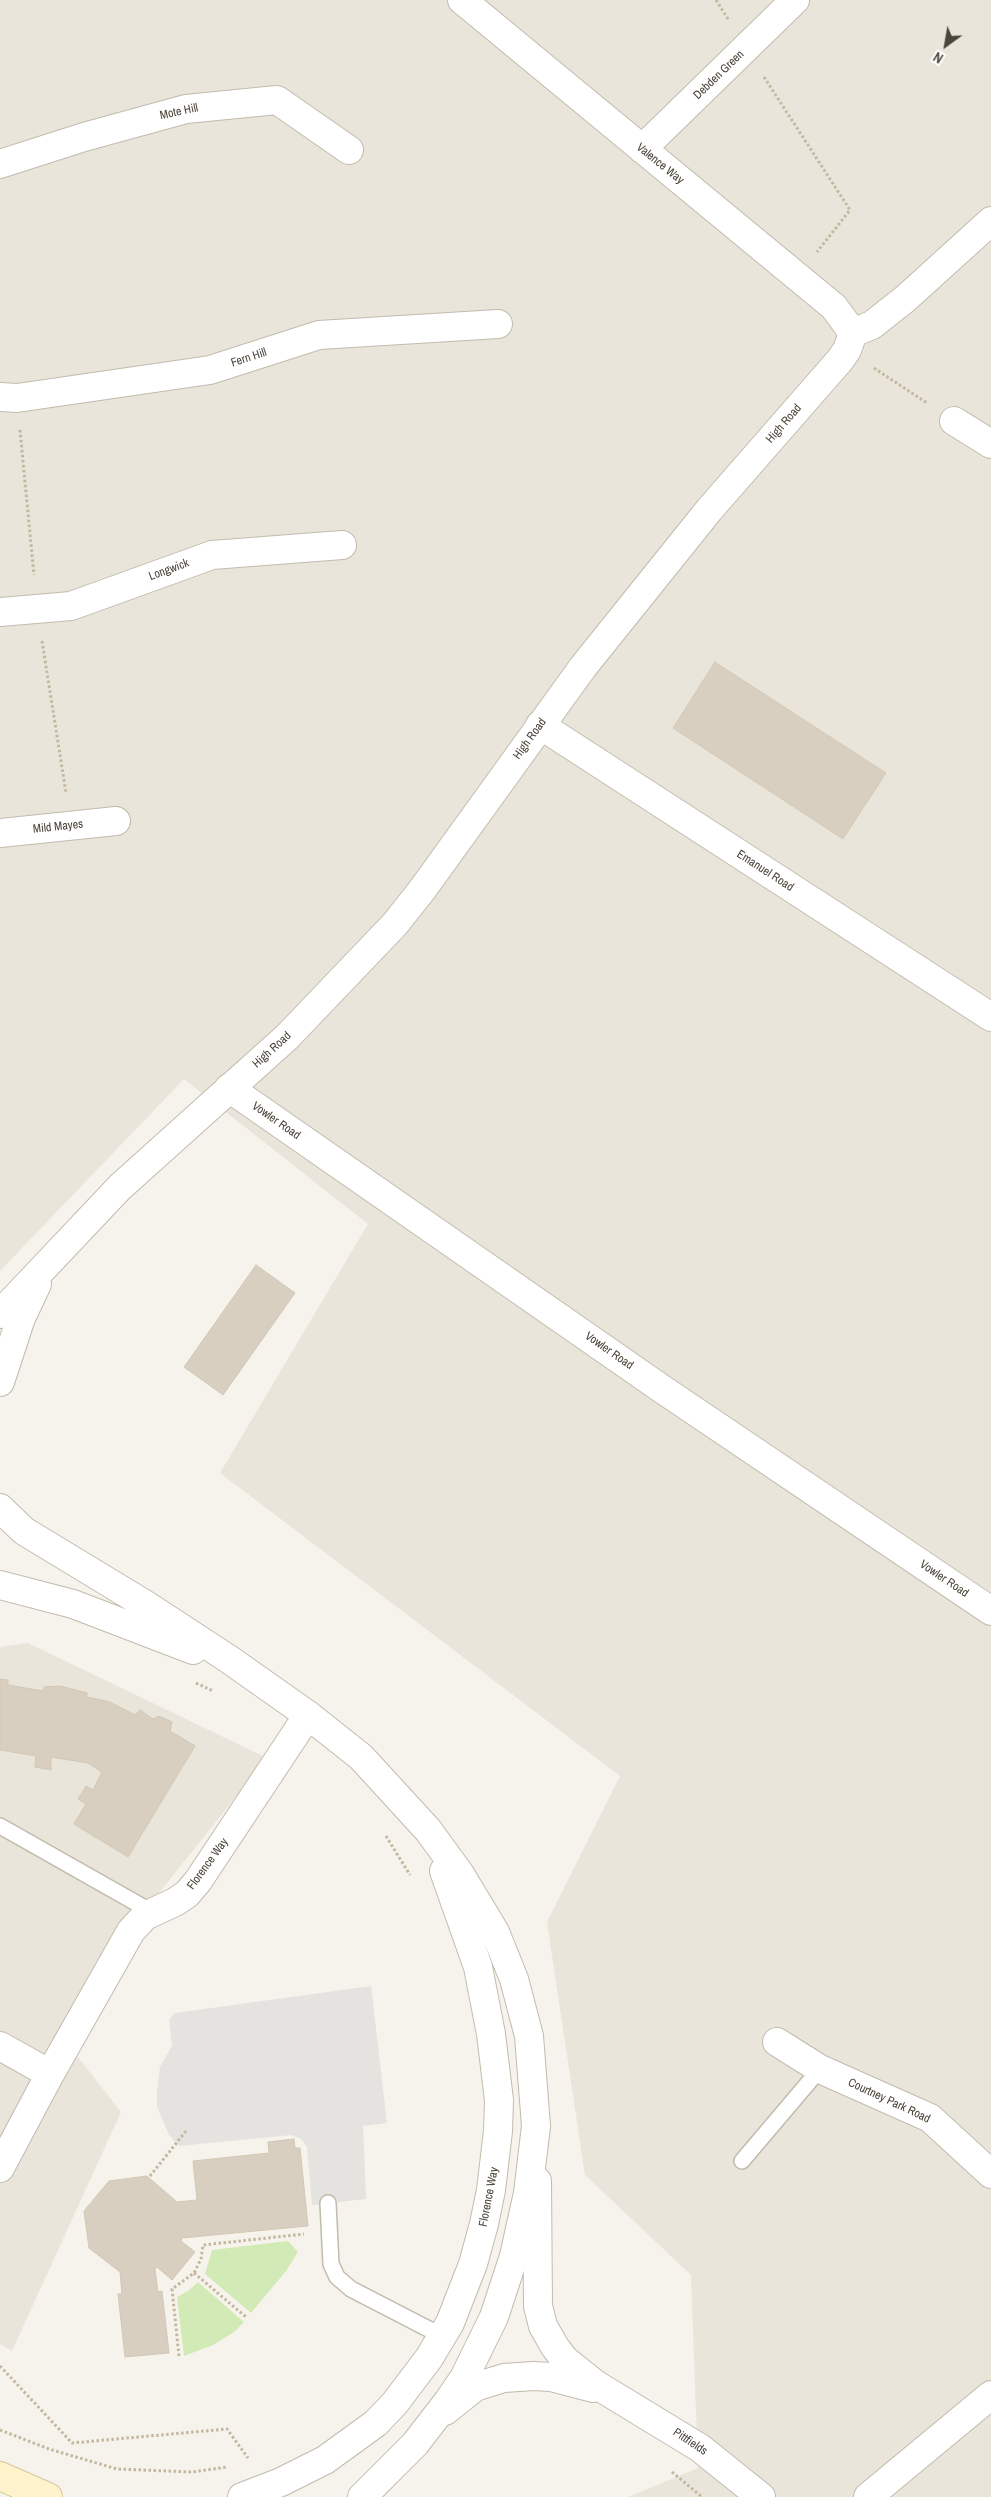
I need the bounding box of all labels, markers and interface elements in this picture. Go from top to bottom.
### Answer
north arrow [921,20,971,70]
street label: Debden Green [691,47,747,103]
text: N [930,48,946,68]
street label: Mote Hill [159,101,199,123]
street label: Valence Way [633,141,687,187]
street label: Fern Hill [229,345,269,371]
street label: High Road [763,402,805,446]
street label: Longwick [147,556,191,584]
street label: High Road [510,716,550,762]
street label: Mild Mayes [32,817,84,837]
street label: Emanuel Road [734,847,796,895]
street label: High Road [250,1029,294,1071]
street label: Vowler Road [249,1099,303,1143]
street label: Vowler Road [582,1329,636,1373]
street label: Vowler Road [917,1557,971,1601]
street label: Florence Way [184,1835,232,1893]
street label: Courtney Park Road [846,2076,932,2126]
street label: Florence Way [476,2166,502,2228]
street label: Pittfields [670,2425,710,2459]

